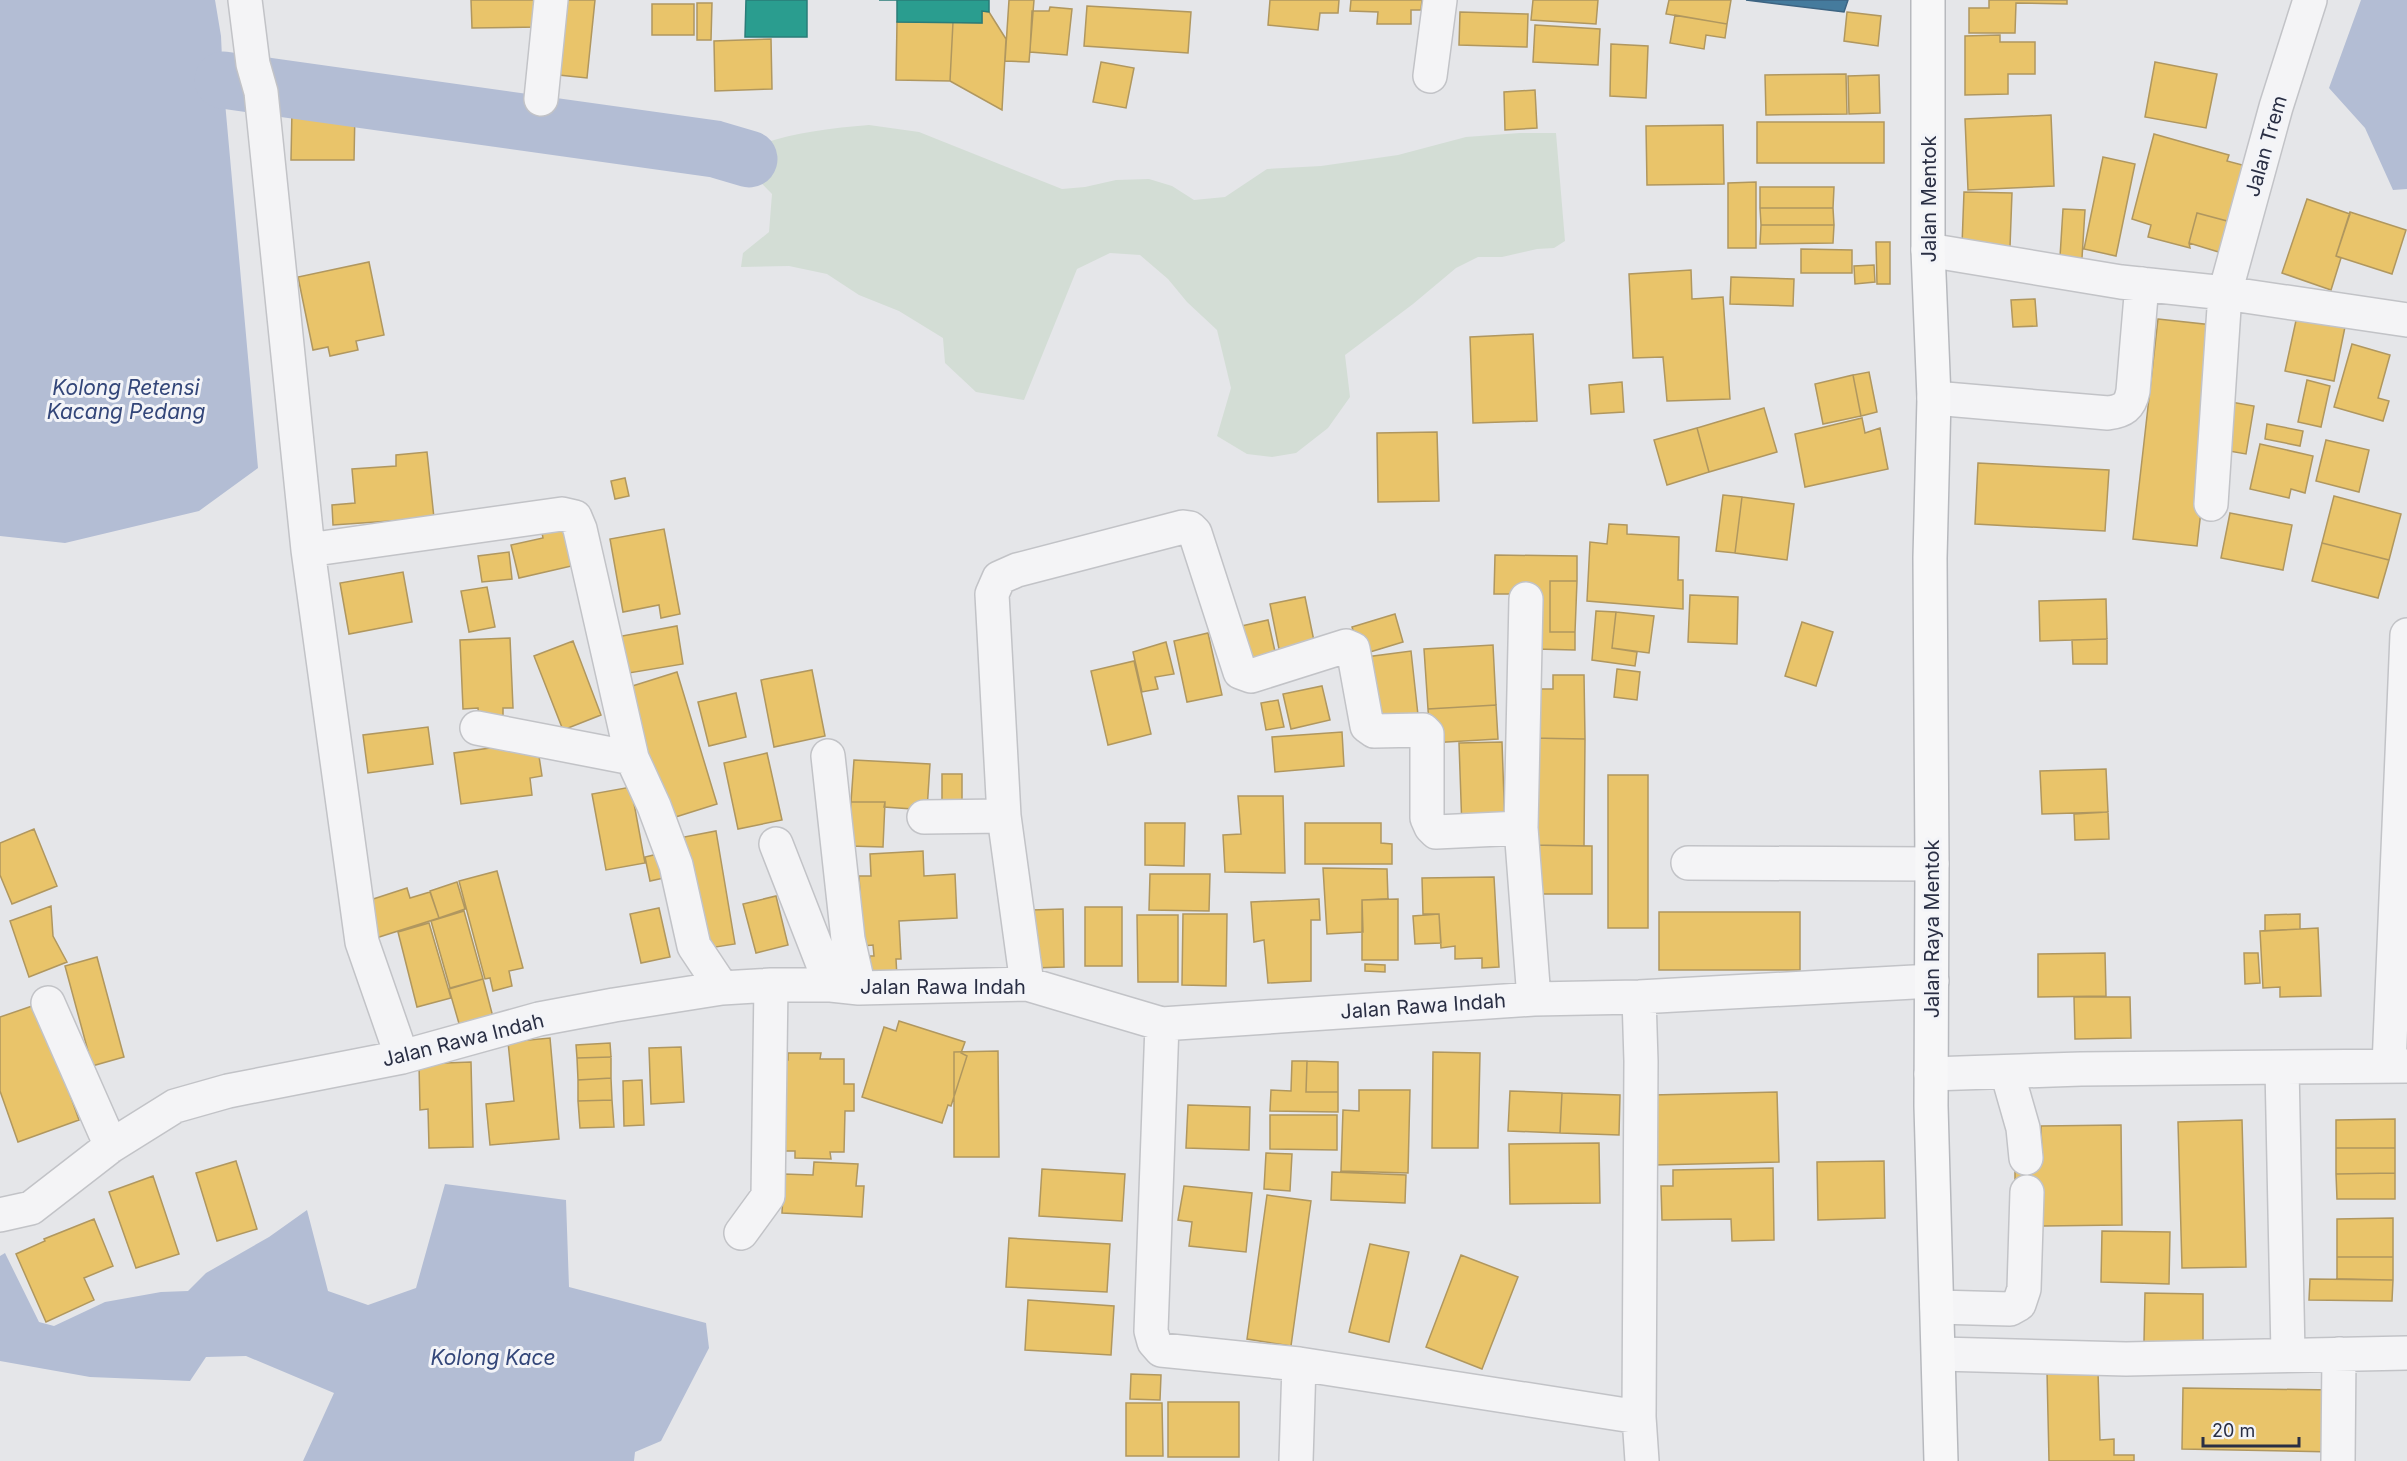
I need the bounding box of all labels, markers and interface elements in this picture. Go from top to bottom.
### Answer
street label: Jalan Trem [2240,93,2292,199]
street label: Jalan Mentok [1917,135,1941,263]
water label: Kolong Retensi Kacang Pedang [47,375,205,424]
street label: Jalan Raya Mentok [1920,840,1944,1018]
street label: Jalan Rawa Indah [860,975,1026,999]
street label: Jalan Rawa Indah [1339,988,1507,1024]
street label: Jalan Rawa Indah [380,1008,546,1072]
water label: Kolong Kace [430,1345,556,1370]
scale bar [2203,1410,2299,1448]
text: 20 m [2212,1420,2255,1441]

